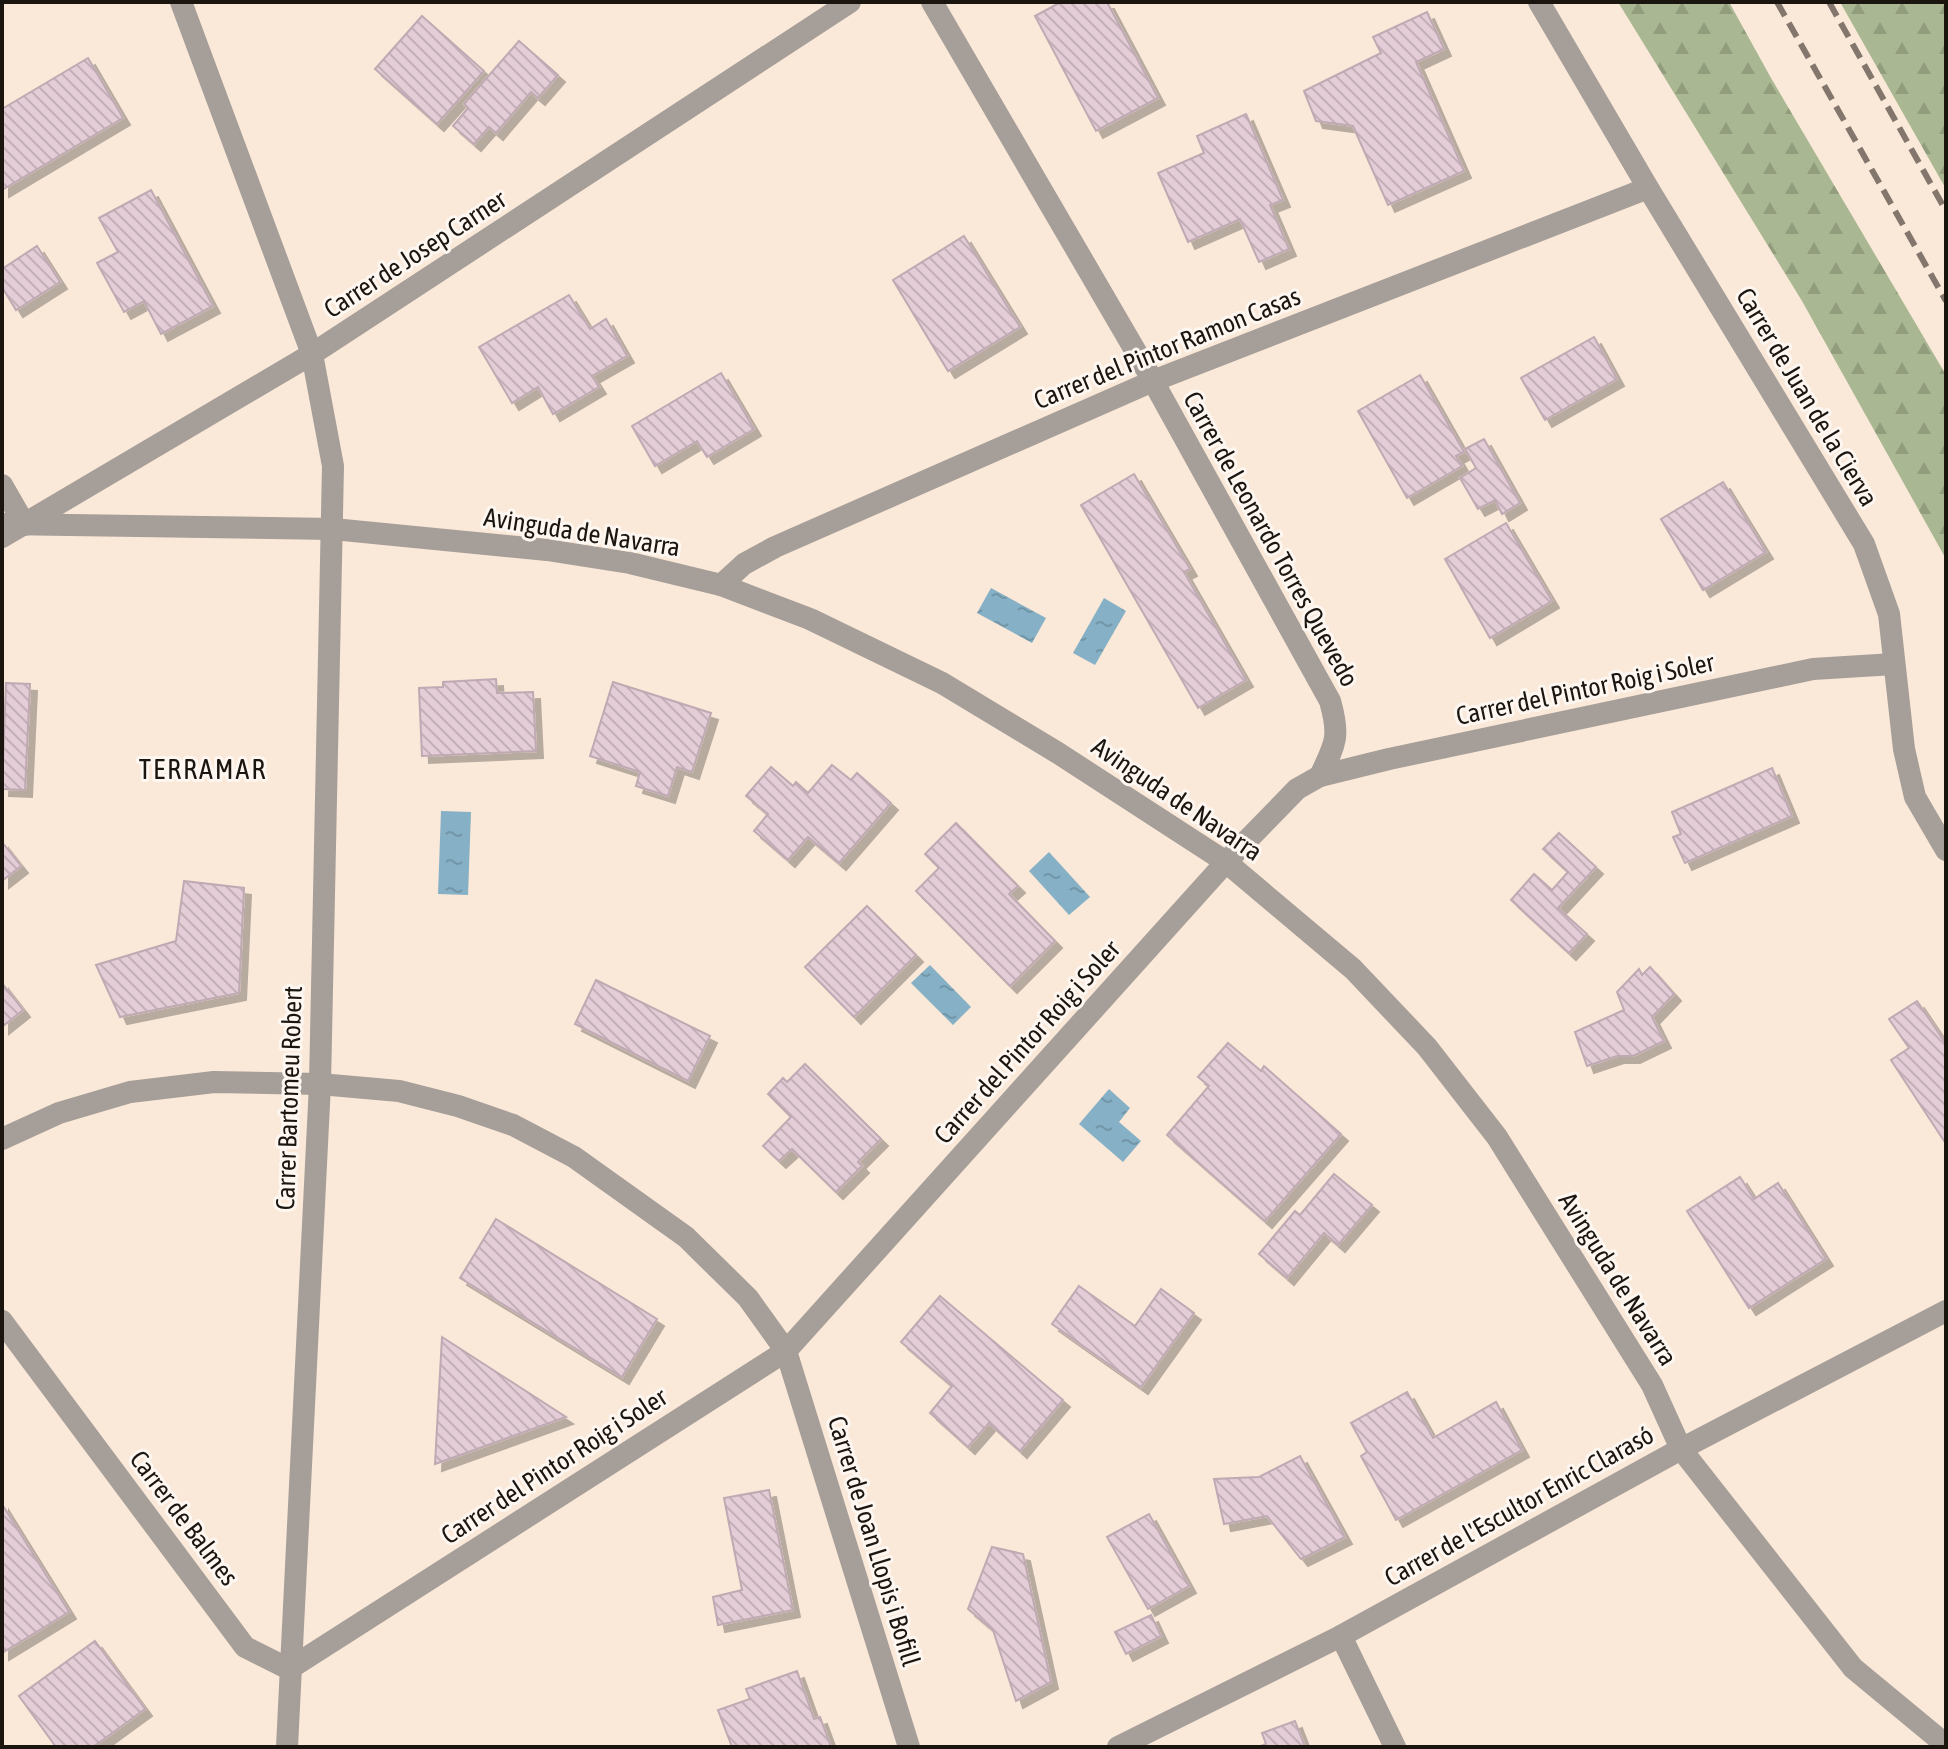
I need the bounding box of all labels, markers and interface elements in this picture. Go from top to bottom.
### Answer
street label: Carrer de Josep Carner [318,184,512,324]
street label: Carrer del Pintor Ramon Casas [1029,281,1305,415]
street label: Carrer de Juan de la Cierva [1730,283,1884,511]
street label: Carrer de Leonardo Torres Quevedo [1177,386,1365,692]
street label: Avinguda de Navarra [482,502,682,562]
street label: Carrer del Pintor Roig i Soler [1453,647,1717,731]
street label: Avinguda de Navarra [1086,731,1268,867]
district label: TERRAMAR [139,753,267,785]
street label: Carrer del Pintor Roig i Soler [928,934,1126,1150]
street label: Carrer Bartomeu Robert [270,985,308,1211]
street label: Avinguda de Navarra [1553,1187,1683,1371]
street label: Carrer del Pintor Roig i Soler [436,1382,673,1550]
street label: Carrer de Joan Llopis i Bofill [822,1412,926,1670]
street label: Carrer de l'Escultor Enric Clarasó [1379,1419,1659,1593]
street label: Carrer de Balmes [124,1445,244,1591]

